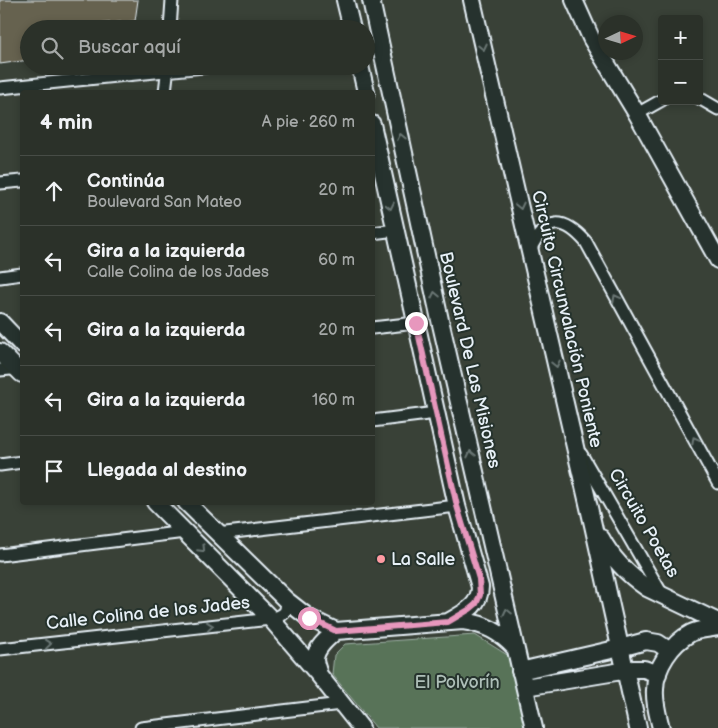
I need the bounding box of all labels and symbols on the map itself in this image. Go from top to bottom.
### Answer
north arrow [598,15,643,60]
one-way arrow [477,43,488,52]
one-way arrow [396,132,407,141]
street label: Circuito Circunvalación Poniente [527,188,607,450]
one-way arrow [384,201,395,210]
one-way arrow [514,201,525,210]
street label: Boulevard De Las Misiones [435,250,505,471]
one-way arrow [430,291,441,300]
one-way arrow [613,294,623,303]
route end [405,312,428,335]
one-way arrow [550,360,561,369]
one-way arrow [691,436,701,445]
one-way arrow [466,450,476,458]
street label: Circuito Poetas [604,465,684,581]
one-way arrow [196,544,205,553]
place label: La Salle [391,549,455,570]
marker: La Salle [375,553,387,565]
street label: Calle Colina de los Jades [45,592,251,634]
route start [298,607,321,630]
one-way arrow [502,608,513,617]
one-way arrow [206,621,214,632]
one-way arrow [45,639,53,650]
park label: El Polvorín [414,672,500,693]

